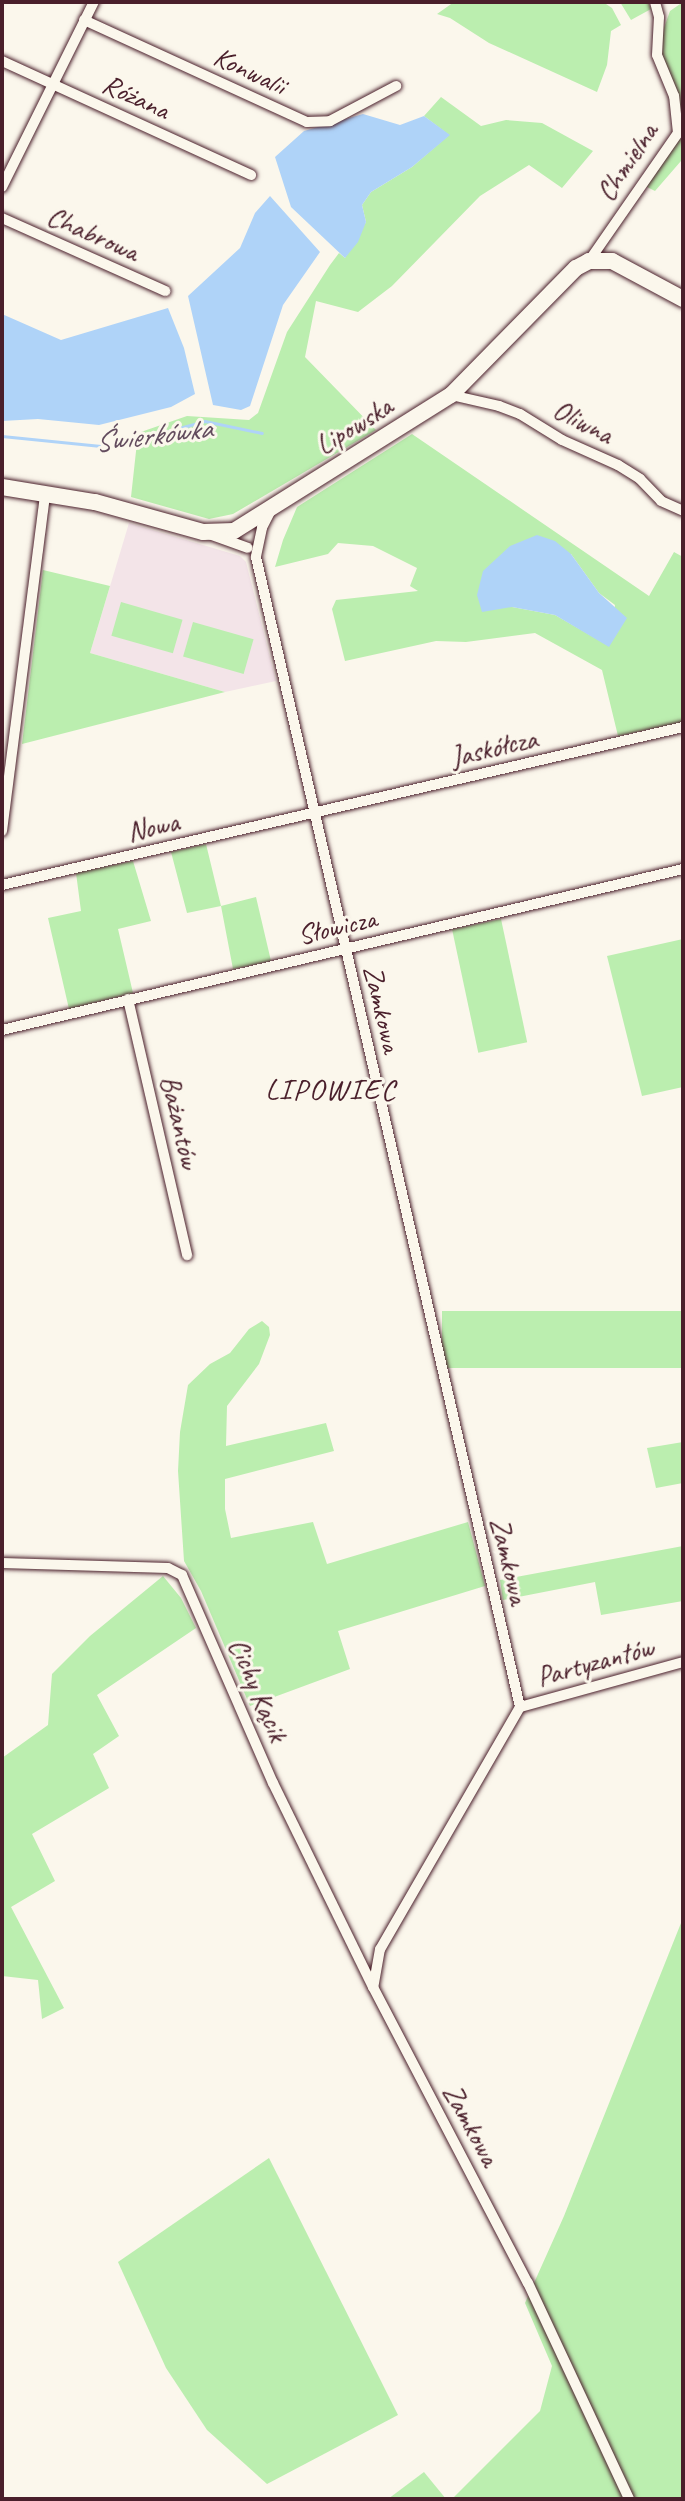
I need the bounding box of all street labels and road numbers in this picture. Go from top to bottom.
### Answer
street label: Konwalii [208,40,292,102]
street label: Różana [97,67,175,127]
street label: Chmielna [589,117,665,207]
street label: Chabrowa [42,199,144,269]
street label: Lipowska [310,390,398,462]
street label: Oliwna [547,393,619,451]
street label: Jaskółcza [448,722,540,774]
street label: Nowa [124,805,182,849]
street label: Słowicza [295,902,379,952]
street label: Zamkowa [356,962,408,1056]
street label: Bażantów [153,1072,207,1172]
street label: Zamkowa [483,1514,535,1608]
street label: Partyzantów [533,1630,657,1694]
street label: Cichy Kącik [221,1633,295,1747]
street label: Zamkowa [436,2078,506,2172]

